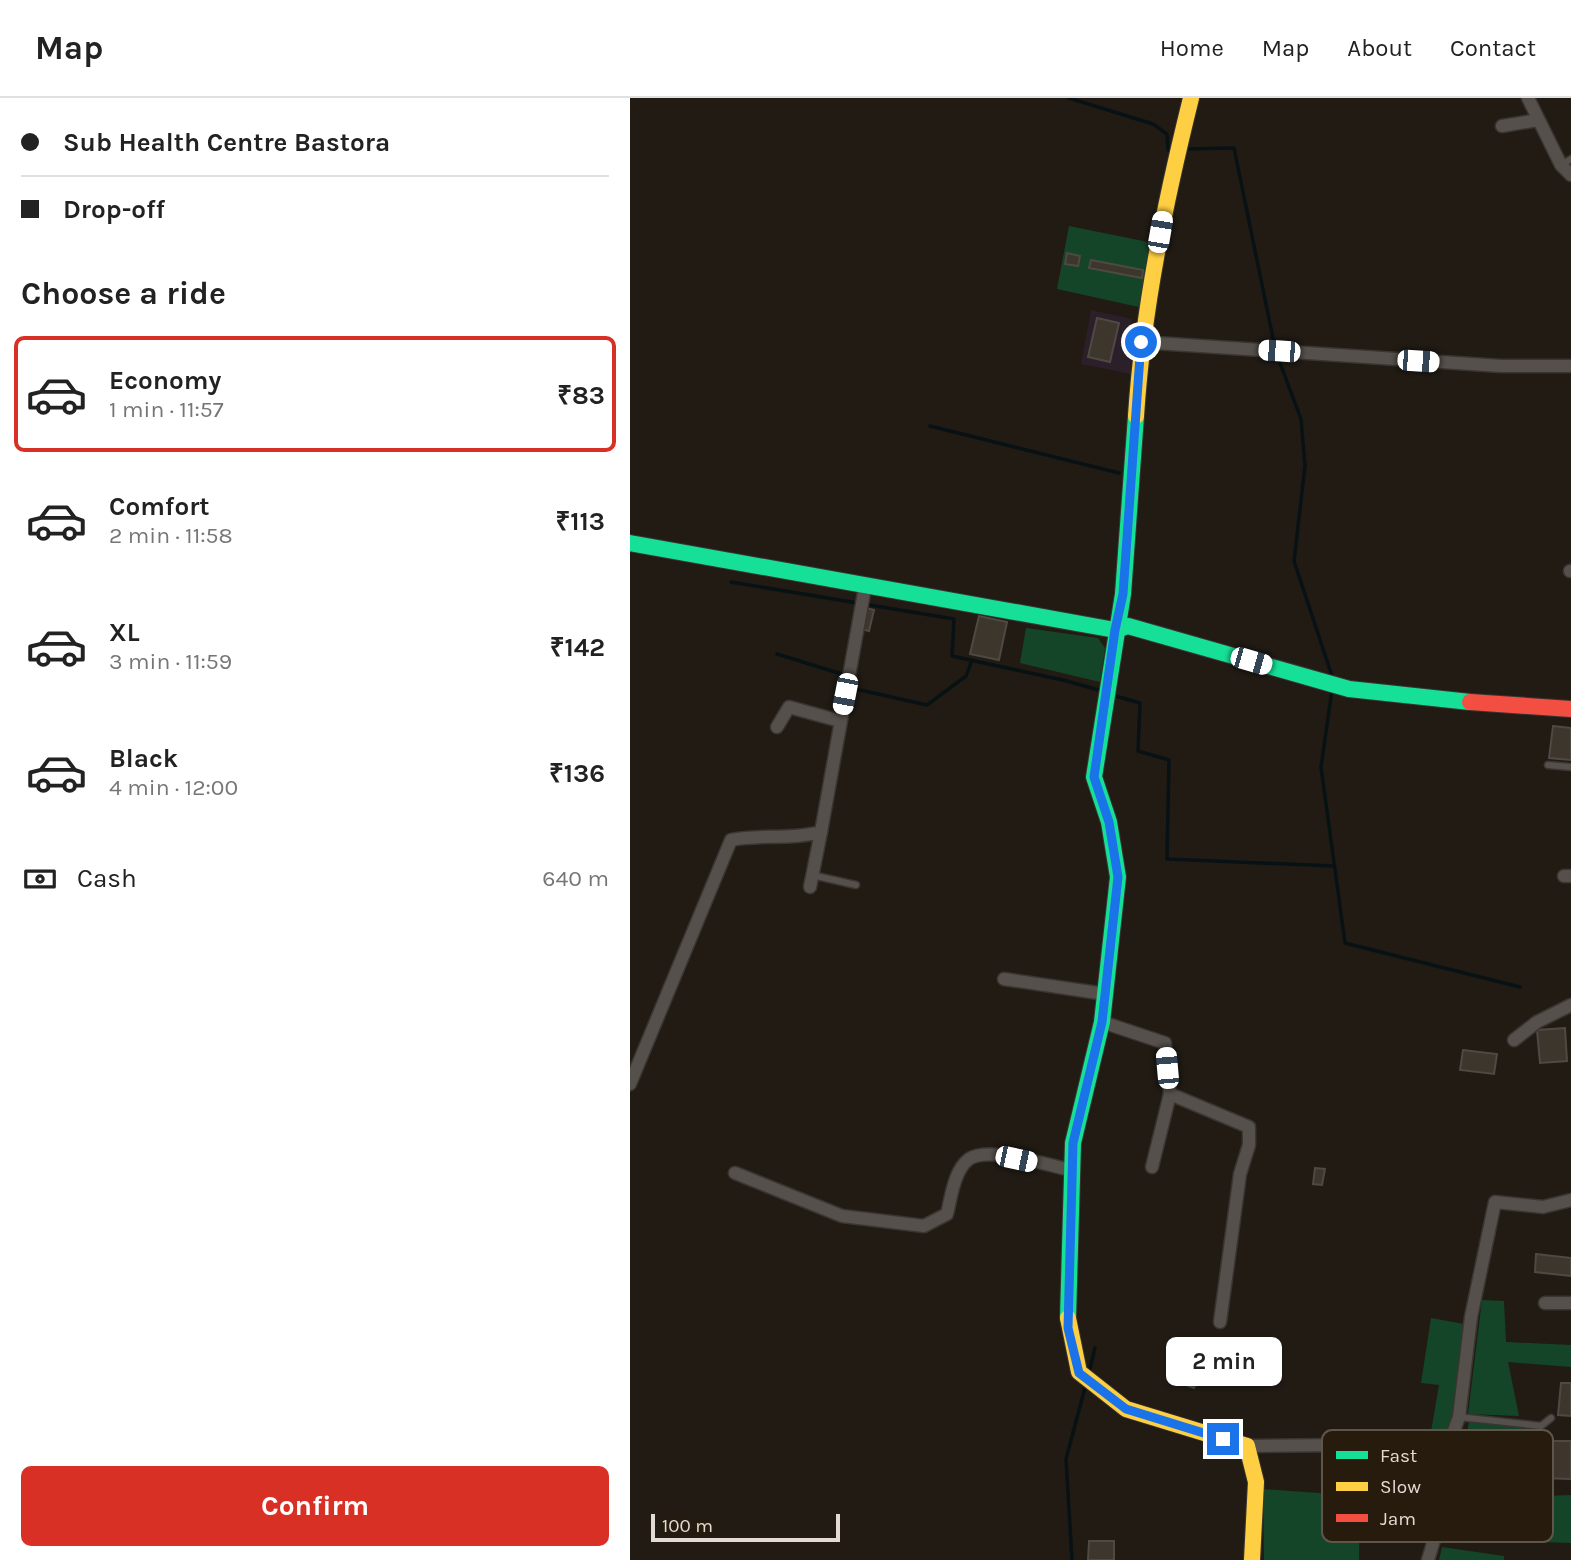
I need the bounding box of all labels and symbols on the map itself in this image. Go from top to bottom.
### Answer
car [1147,209,1174,255]
route start [1125,326,1157,358]
car [1258,339,1301,363]
car [1397,349,1440,373]
car [1228,645,1275,677]
car [831,671,860,717]
car [1155,1046,1180,1090]
car [994,1144,1039,1174]
callout: 2 min [1165,1338,1281,1386]
route end [1207,1423,1239,1455]
legend [1322,1430,1553,1542]
text: Fast [1380,1445,1417,1467]
text: Slow [1380,1476,1421,1498]
text: Jam [1380,1508,1416,1530]
scale bar [651,1511,840,1543]

